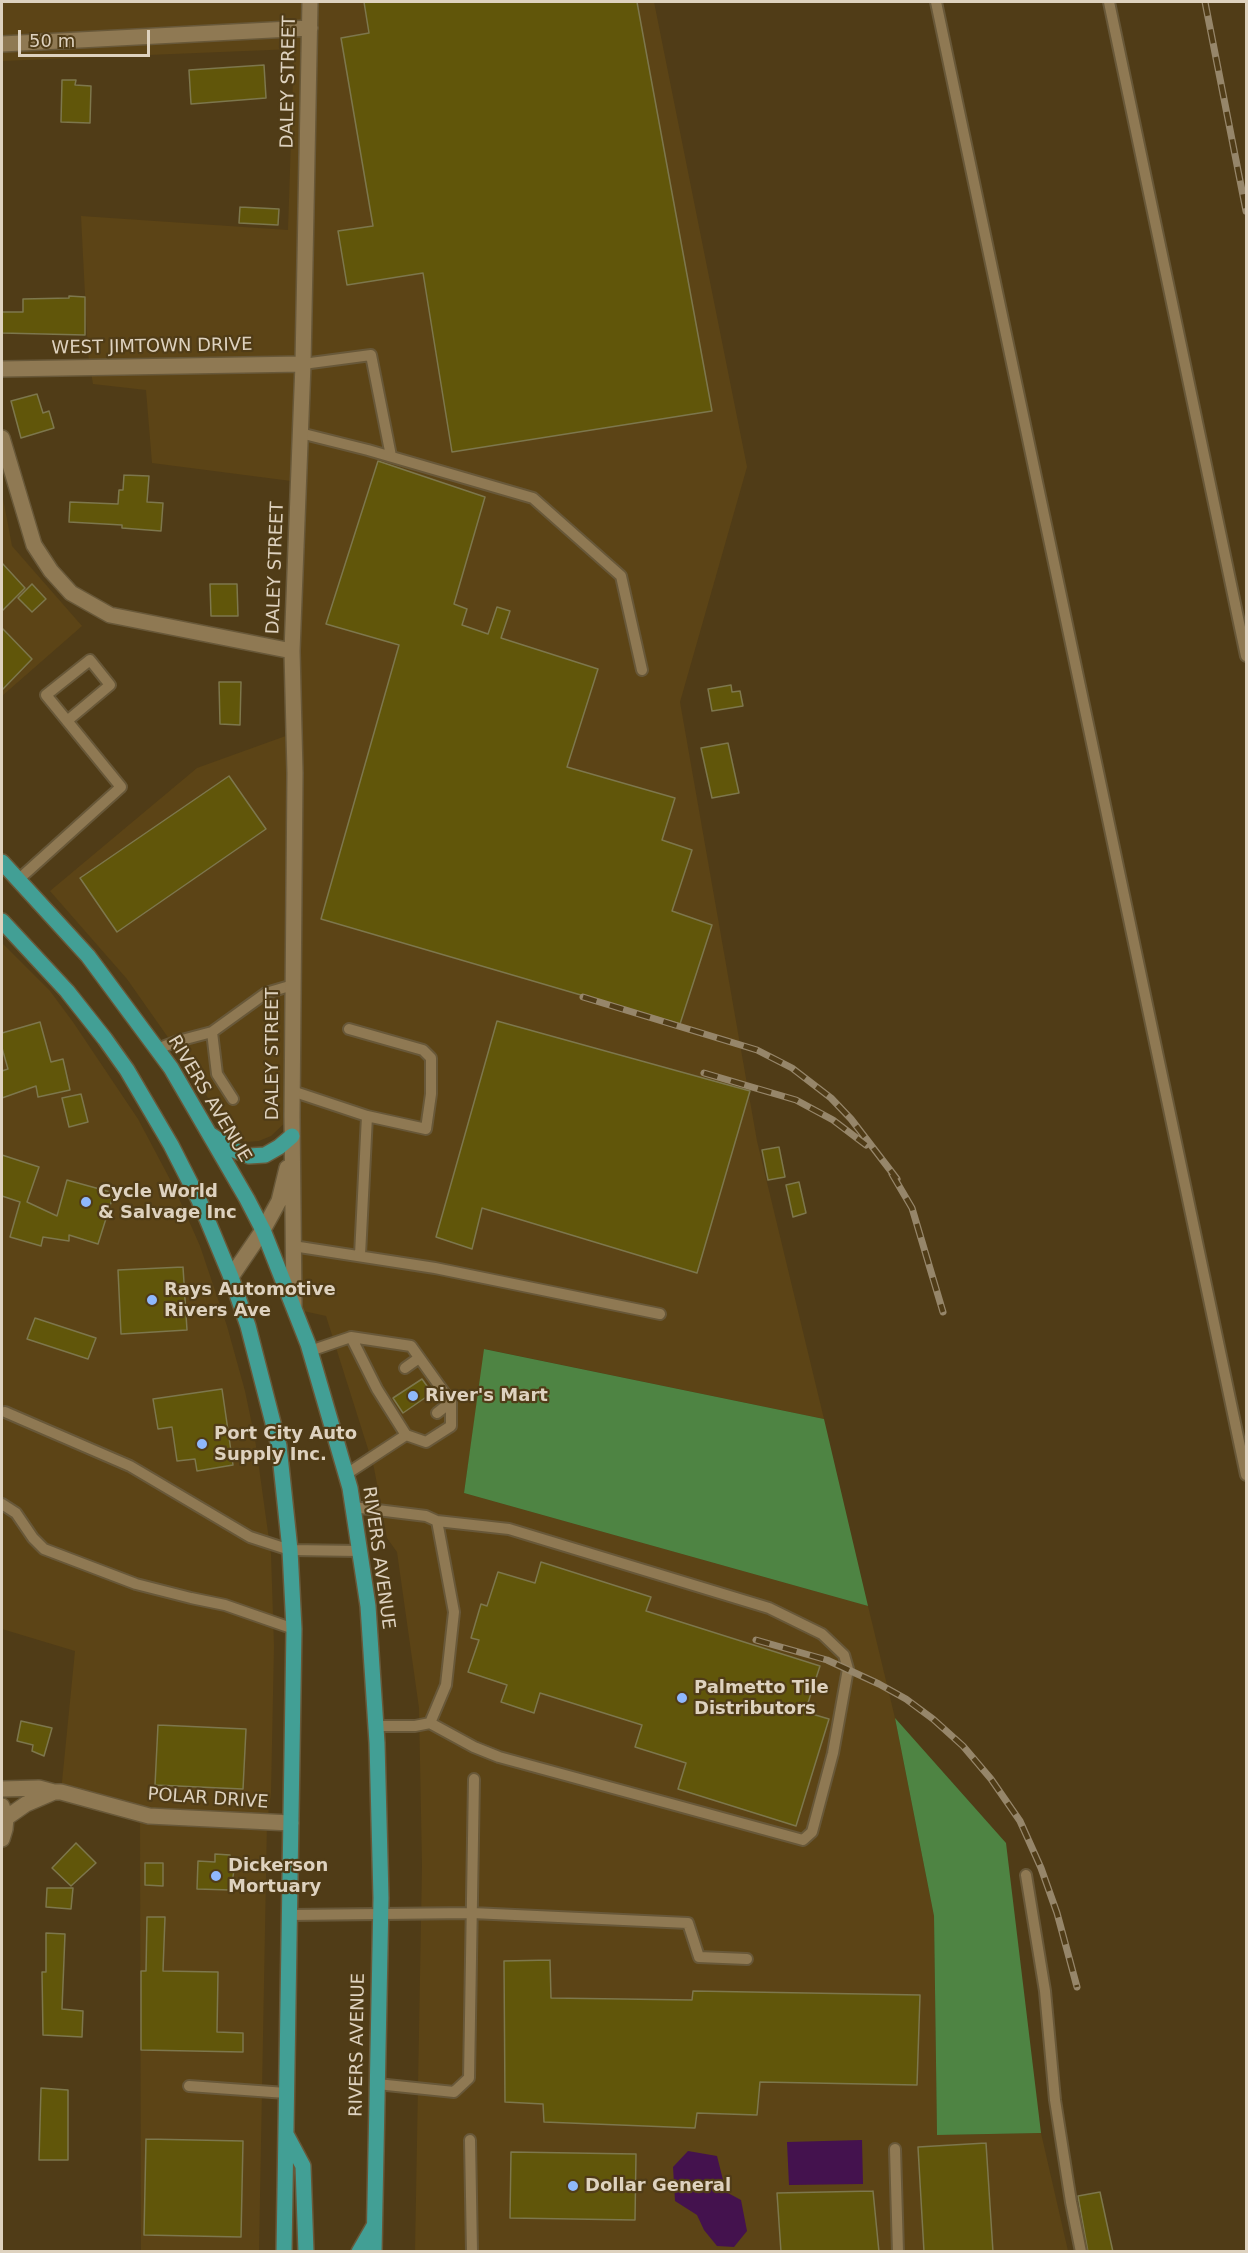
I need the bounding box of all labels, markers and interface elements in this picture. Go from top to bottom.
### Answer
street label: DALEY STREET [277,15,301,149]
scale bar [21,18,153,56]
text: 50 m [29,30,75,51]
street label: WEST JIMTOWN DRIVE [51,334,253,360]
street label: DALEY STREET [263,501,289,635]
street label: DALEY STREET [262,988,284,1120]
street label: RIVERS AVENUE [163,1032,255,1166]
place label: Cycle World & Salvage Inc [98,1181,237,1224]
marker: Cycle World & Salvage Inc [79,1195,93,1209]
place label: Rays Automotive Rivers Ave [164,1279,336,1322]
marker: Rays Automotive Rivers Ave [145,1293,159,1307]
place label: River's Mart [425,1385,548,1407]
marker: River's Mart [406,1389,420,1403]
place label: Port City Auto Supply Inc. [214,1423,357,1466]
marker: Port City Auto Supply Inc. [195,1437,209,1451]
street label: RIVERS AVENUE [357,1485,399,1631]
place label: Palmetto Tile Distributors [694,1677,829,1720]
marker: Palmetto Tile Distributors [675,1691,689,1705]
street label: POLAR DRIVE [147,1784,269,1814]
place label: Dickerson Mortuary [228,1855,328,1898]
marker: Dickerson Mortuary [209,1869,223,1883]
street label: RIVERS AVENUE [346,1973,370,2117]
place label: Dollar General [585,2175,731,2197]
marker: Dollar General [566,2179,580,2193]

